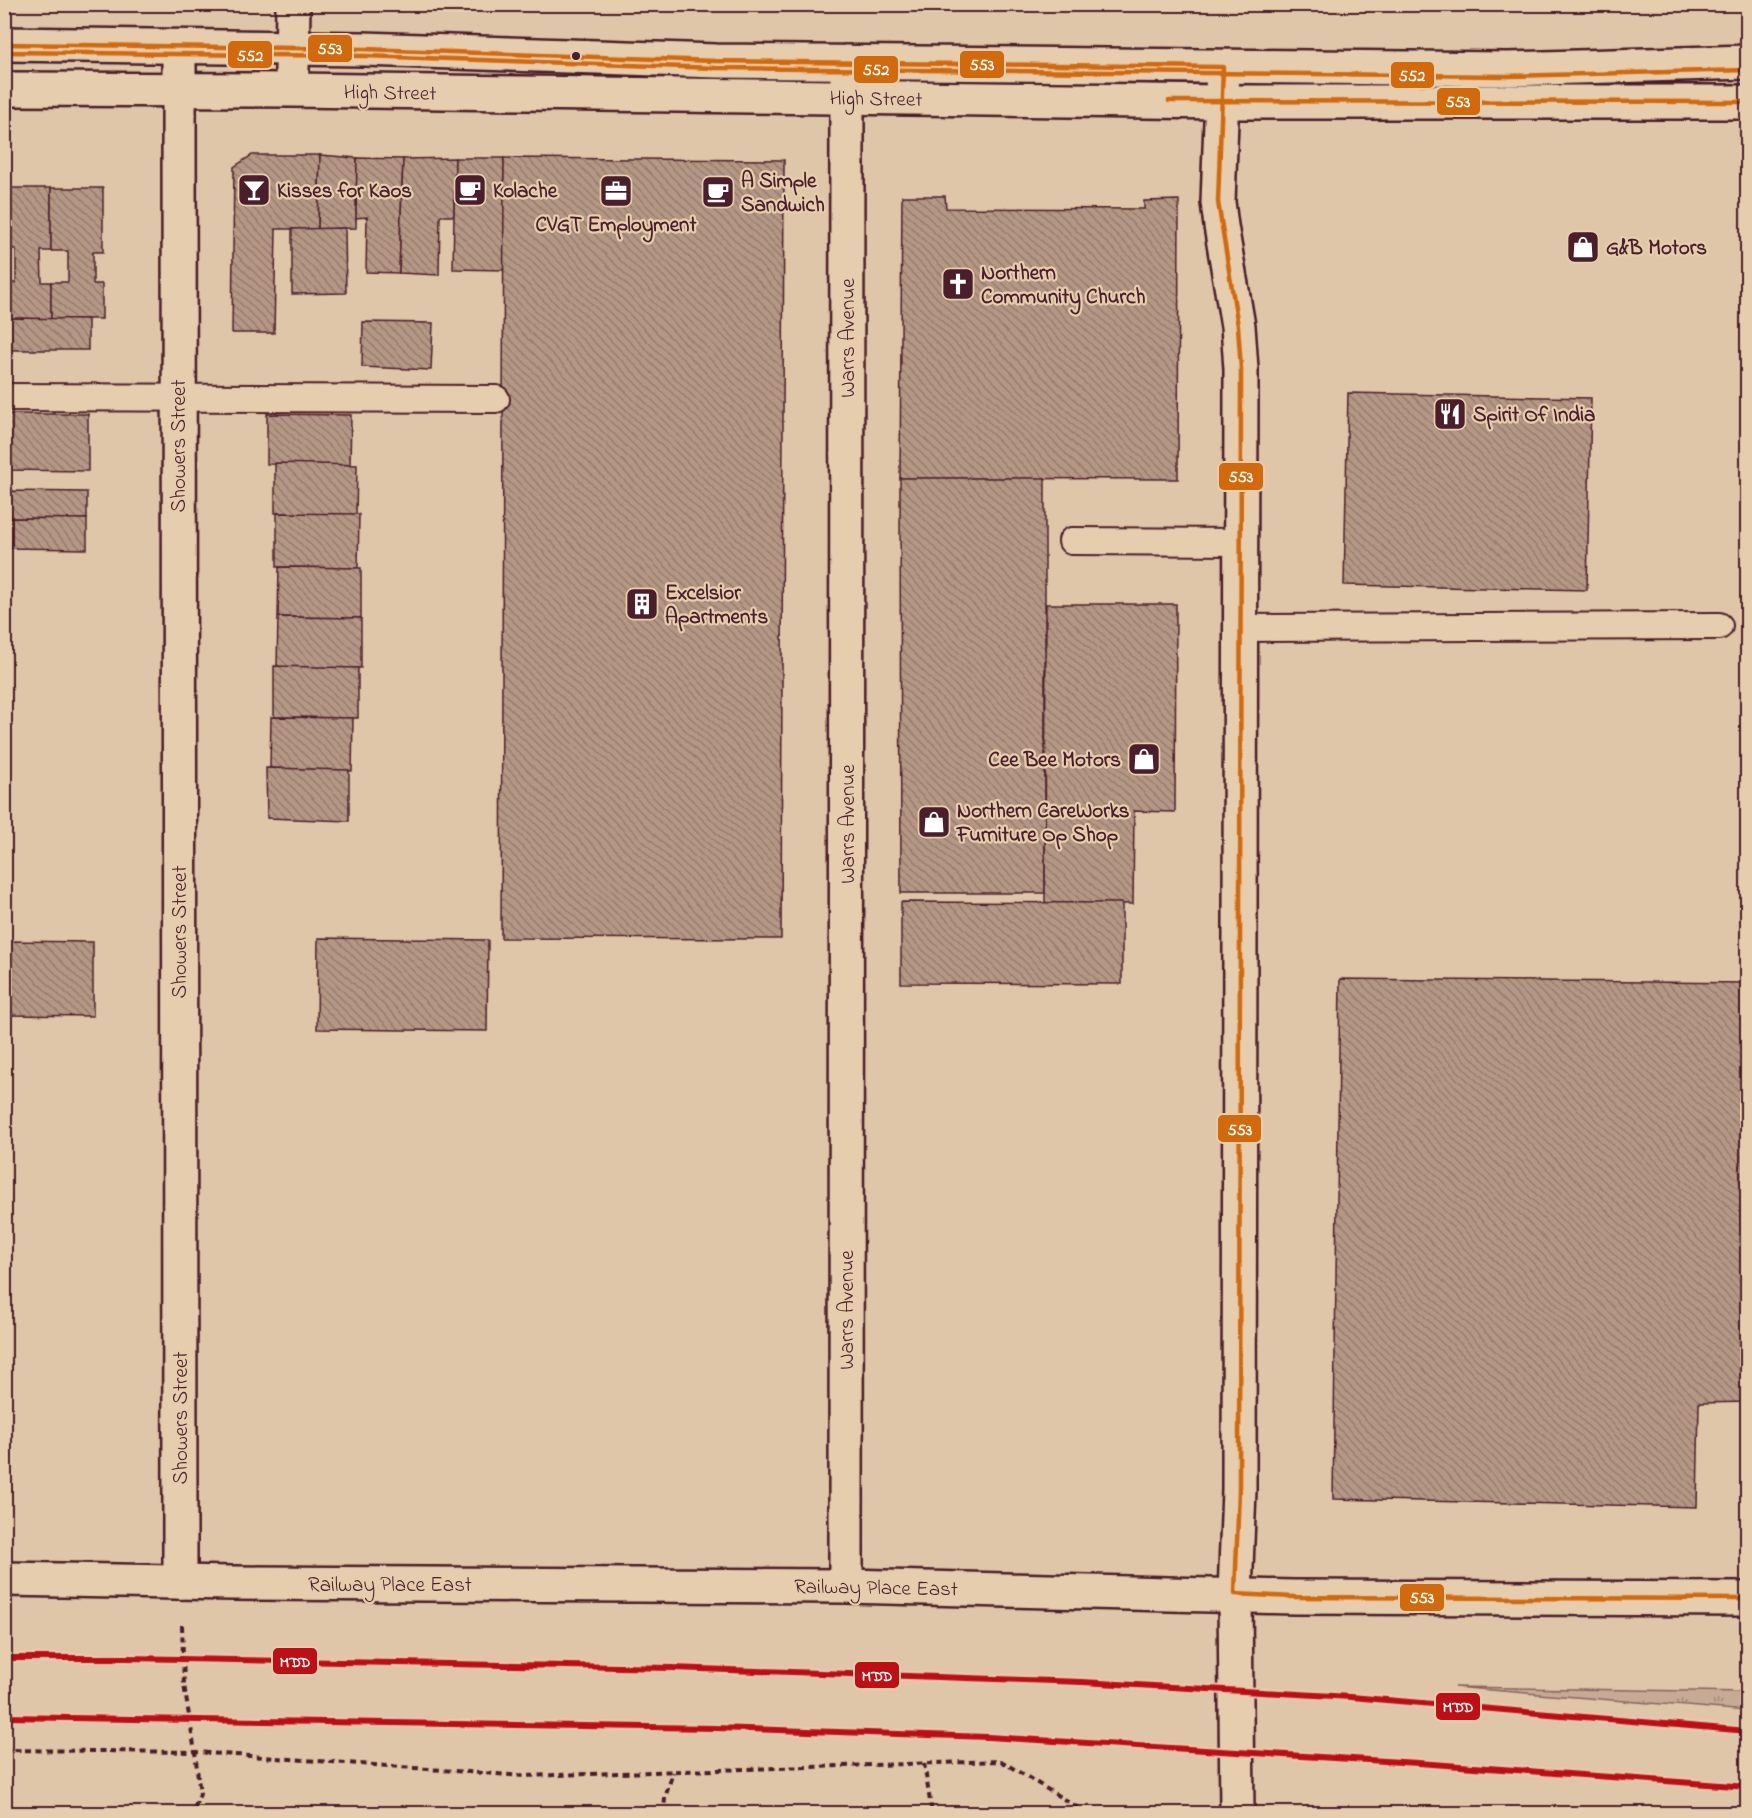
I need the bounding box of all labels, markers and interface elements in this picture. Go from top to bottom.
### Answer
line badge: 553 [307,34,353,63]
text: 553 [318,38,343,62]
line badge: 552 [227,40,273,69]
text: 552 [237,45,263,69]
unlabelled marker [570,50,582,62]
line badge: 553 [959,50,1005,79]
text: 553 [970,54,995,78]
line badge: 552 [853,55,899,84]
text: 552 [863,59,889,83]
line badge: 552 [1390,61,1435,89]
text: 552 [1399,65,1425,89]
street label: High Street [343,78,437,112]
street label: High Street [829,84,923,118]
line badge: 553 [1436,87,1481,116]
text: 553 [1446,91,1471,115]
place label: A Simple Sandwich [741,167,825,221]
bar icon: Kisses for Kaos [236,172,272,208]
cafe icon: Kolache [452,172,488,208]
office icon: CVGT Employment [598,173,634,209]
cafe icon: A Simple Sandwich [700,174,736,210]
place label: Kisses for Kaos [277,177,412,207]
place label: Kolache [493,177,558,207]
place label: CVGT Employment [536,211,697,243]
shop icon: G&B Motors [1565,229,1601,265]
place label: G&B Motors [1606,234,1707,264]
place label: Northern Community Church [981,259,1145,315]
church icon: Northern Community Church [940,266,976,302]
street label: Warrs Avenue [834,278,864,398]
street label: Showers Street [165,380,195,512]
restaurant icon: Spirit Of India [1432,396,1468,432]
place label: Spirit Of India [1473,401,1595,431]
line badge: 553 [1218,462,1264,491]
text: 553 [1229,466,1254,490]
place label: Excelsior Apartments [665,579,768,633]
building icon: Excelsior Apartments [624,586,660,622]
shop icon: Cee Bee Motors [1126,741,1162,777]
place label: Cee Bee Motors [988,746,1121,776]
street label: Warrs Avenue [834,764,864,884]
place label: Northern CareWorks Furniture Op Shop [956,797,1130,851]
shop icon: Northern CareWorks Furniture Op Shop [916,804,952,840]
street label: Showers Street [166,866,196,998]
line badge: 553 [1217,1114,1262,1143]
text: 553 [1228,1119,1253,1143]
street label: Warrs Avenue [833,1250,863,1370]
street label: Showers Street [167,1352,197,1484]
street label: Railway Place East [308,1571,472,1603]
street label: Railway Place East [794,1573,958,1607]
line badge: 553 [1399,1583,1445,1612]
text: 553 [1410,1587,1435,1611]
line badge: MDD [272,1647,318,1675]
text: MDD [280,1651,311,1675]
line badge: MDD [854,1661,900,1689]
text: MDD [862,1665,893,1689]
line badge: MDD [1435,1692,1481,1721]
text: MDD [1443,1696,1474,1720]

